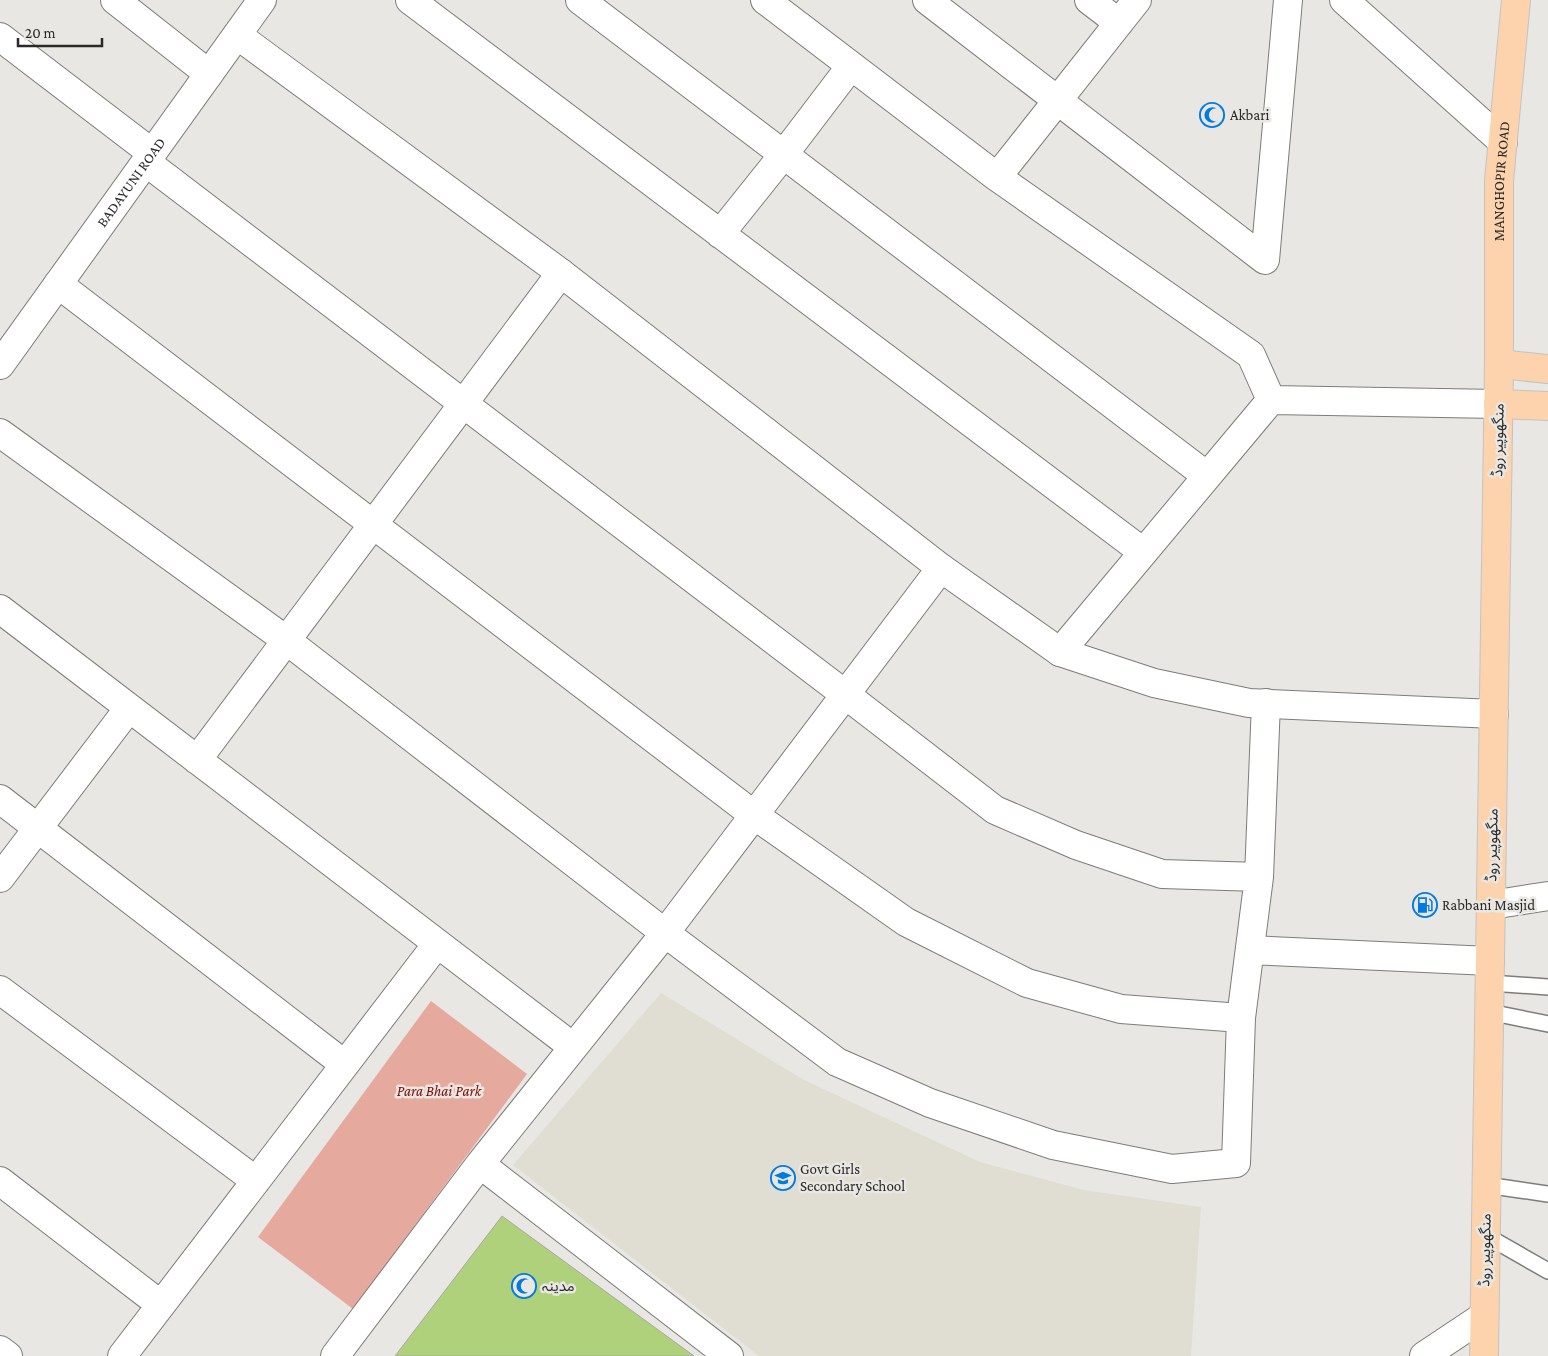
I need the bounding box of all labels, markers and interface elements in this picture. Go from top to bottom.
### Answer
scale bar [18,15,101,47]
text: 20 m [25,25,56,41]
mosque icon: Akbari [1199,102,1225,128]
place label: Akbari [1230,107,1270,123]
street label: MANGHOPIR ROAD [1491,121,1513,241]
street label: BADAYUNI ROAD [94,134,169,230]
street label: منگھوپیر روڈ [1489,403,1509,477]
street label: منگھوپیر روڈ [1483,808,1503,882]
fuel station icon: Rabbani Masjid [1412,892,1438,918]
place label: Rabbani Masjid [1442,897,1535,914]
park label: Para Bhai Park [397,1083,483,1099]
place label: Govt Girls Secondary School [800,1161,905,1195]
school or university icon: Govt Girls Secondary School [770,1165,796,1191]
street label: منگھوپیر روڈ [1476,1213,1496,1287]
mosque icon: مدینہ [511,1273,537,1299]
place label: مدینہ [542,1278,575,1294]

